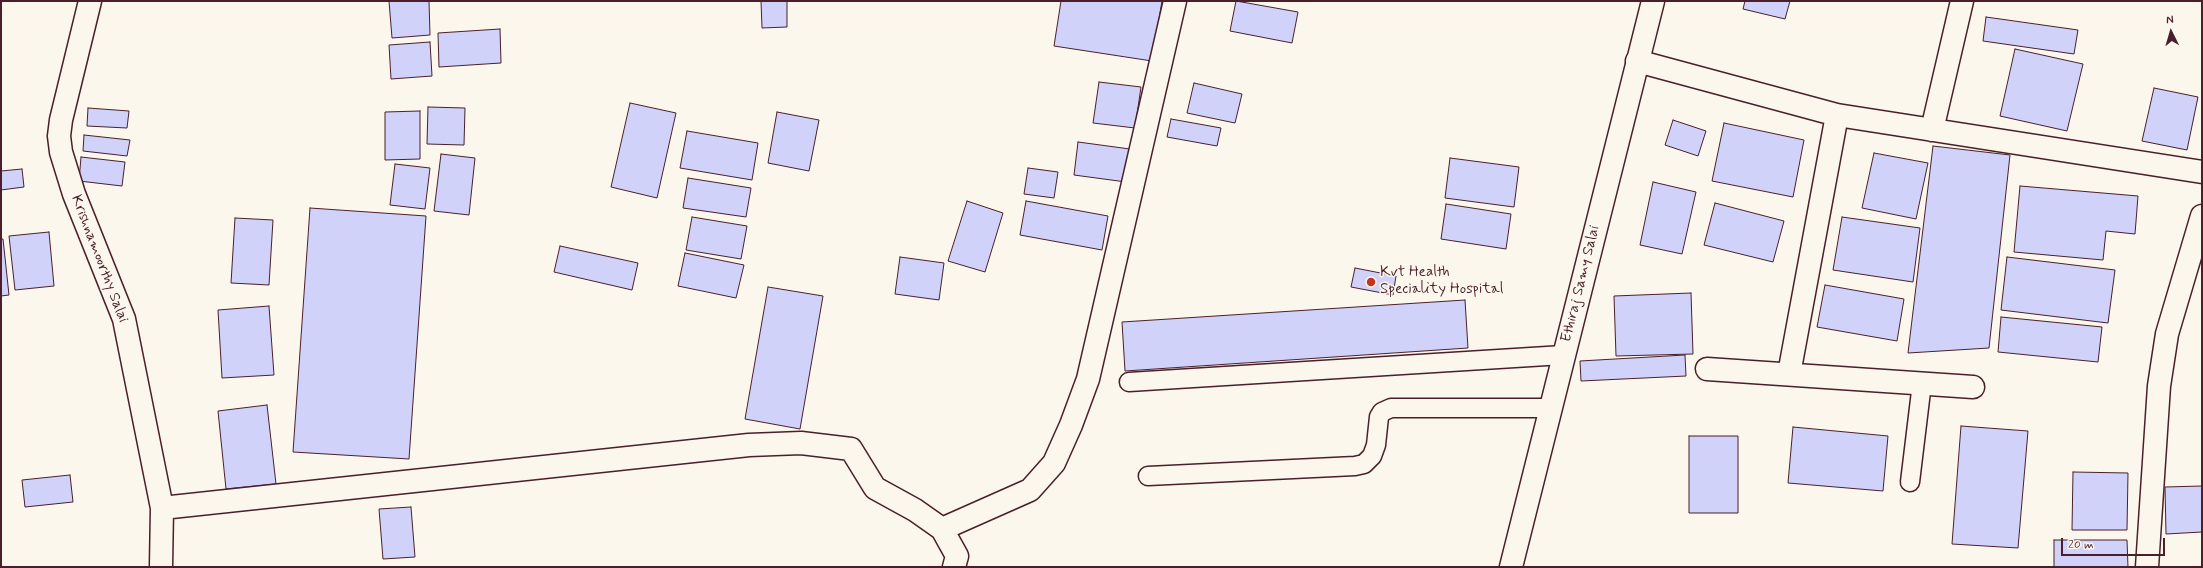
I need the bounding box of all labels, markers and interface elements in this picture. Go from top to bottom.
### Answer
north arrow [2151,12,2191,52]
text: N [2166,13,2174,27]
street label: Krishnamoorthy Salai [66,193,132,325]
street label: Ethiraj Samy Salai [1558,224,1604,344]
place label: Kvt Health Speciality Hospital [1380,264,1503,299]
marker: Kvt Health Speciality Hospital [1365,276,1377,288]
scale bar [2063,530,2167,556]
text: 20 m [2068,537,2094,553]

